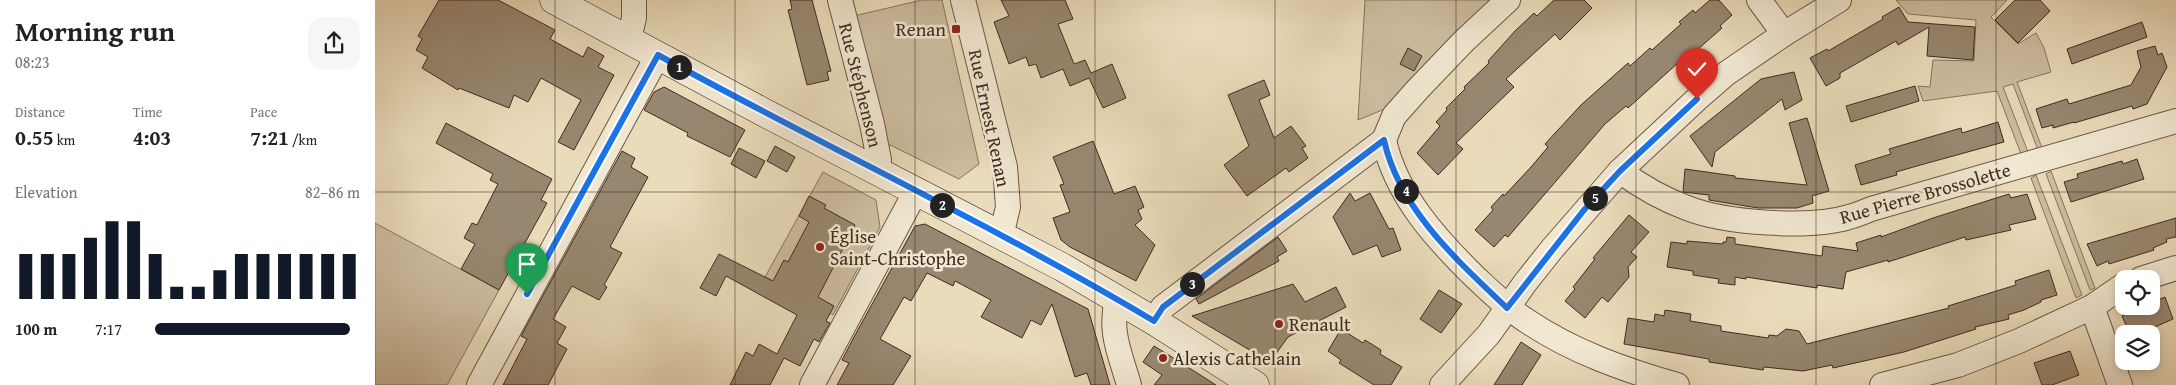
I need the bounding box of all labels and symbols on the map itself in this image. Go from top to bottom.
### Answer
place label: Renan [896,15,946,43]
street label: Rue Stéphenson [832,20,890,151]
marker: Renan [950,23,962,35]
street label: Rue Ernest Renan [962,47,1018,190]
pin [1676,48,1718,99]
pin: 1 [667,54,691,80]
street label: Rue Pierre Brossolette [1836,155,2014,231]
pin: 4 [1393,178,1419,204]
pin: 5 [1583,186,1607,210]
pin: 2 [929,192,955,218]
place label: Église Saint-Christophe [830,222,966,272]
marker: Église Saint-Christophe [814,241,826,253]
pin [506,243,548,294]
pin: 3 [1179,272,1205,296]
place label: Renault [1289,310,1351,338]
marker: Renault [1273,318,1285,330]
place label: Alexis Cathelain [1173,344,1301,372]
marker: Alexis Cathelain [1157,352,1169,364]

